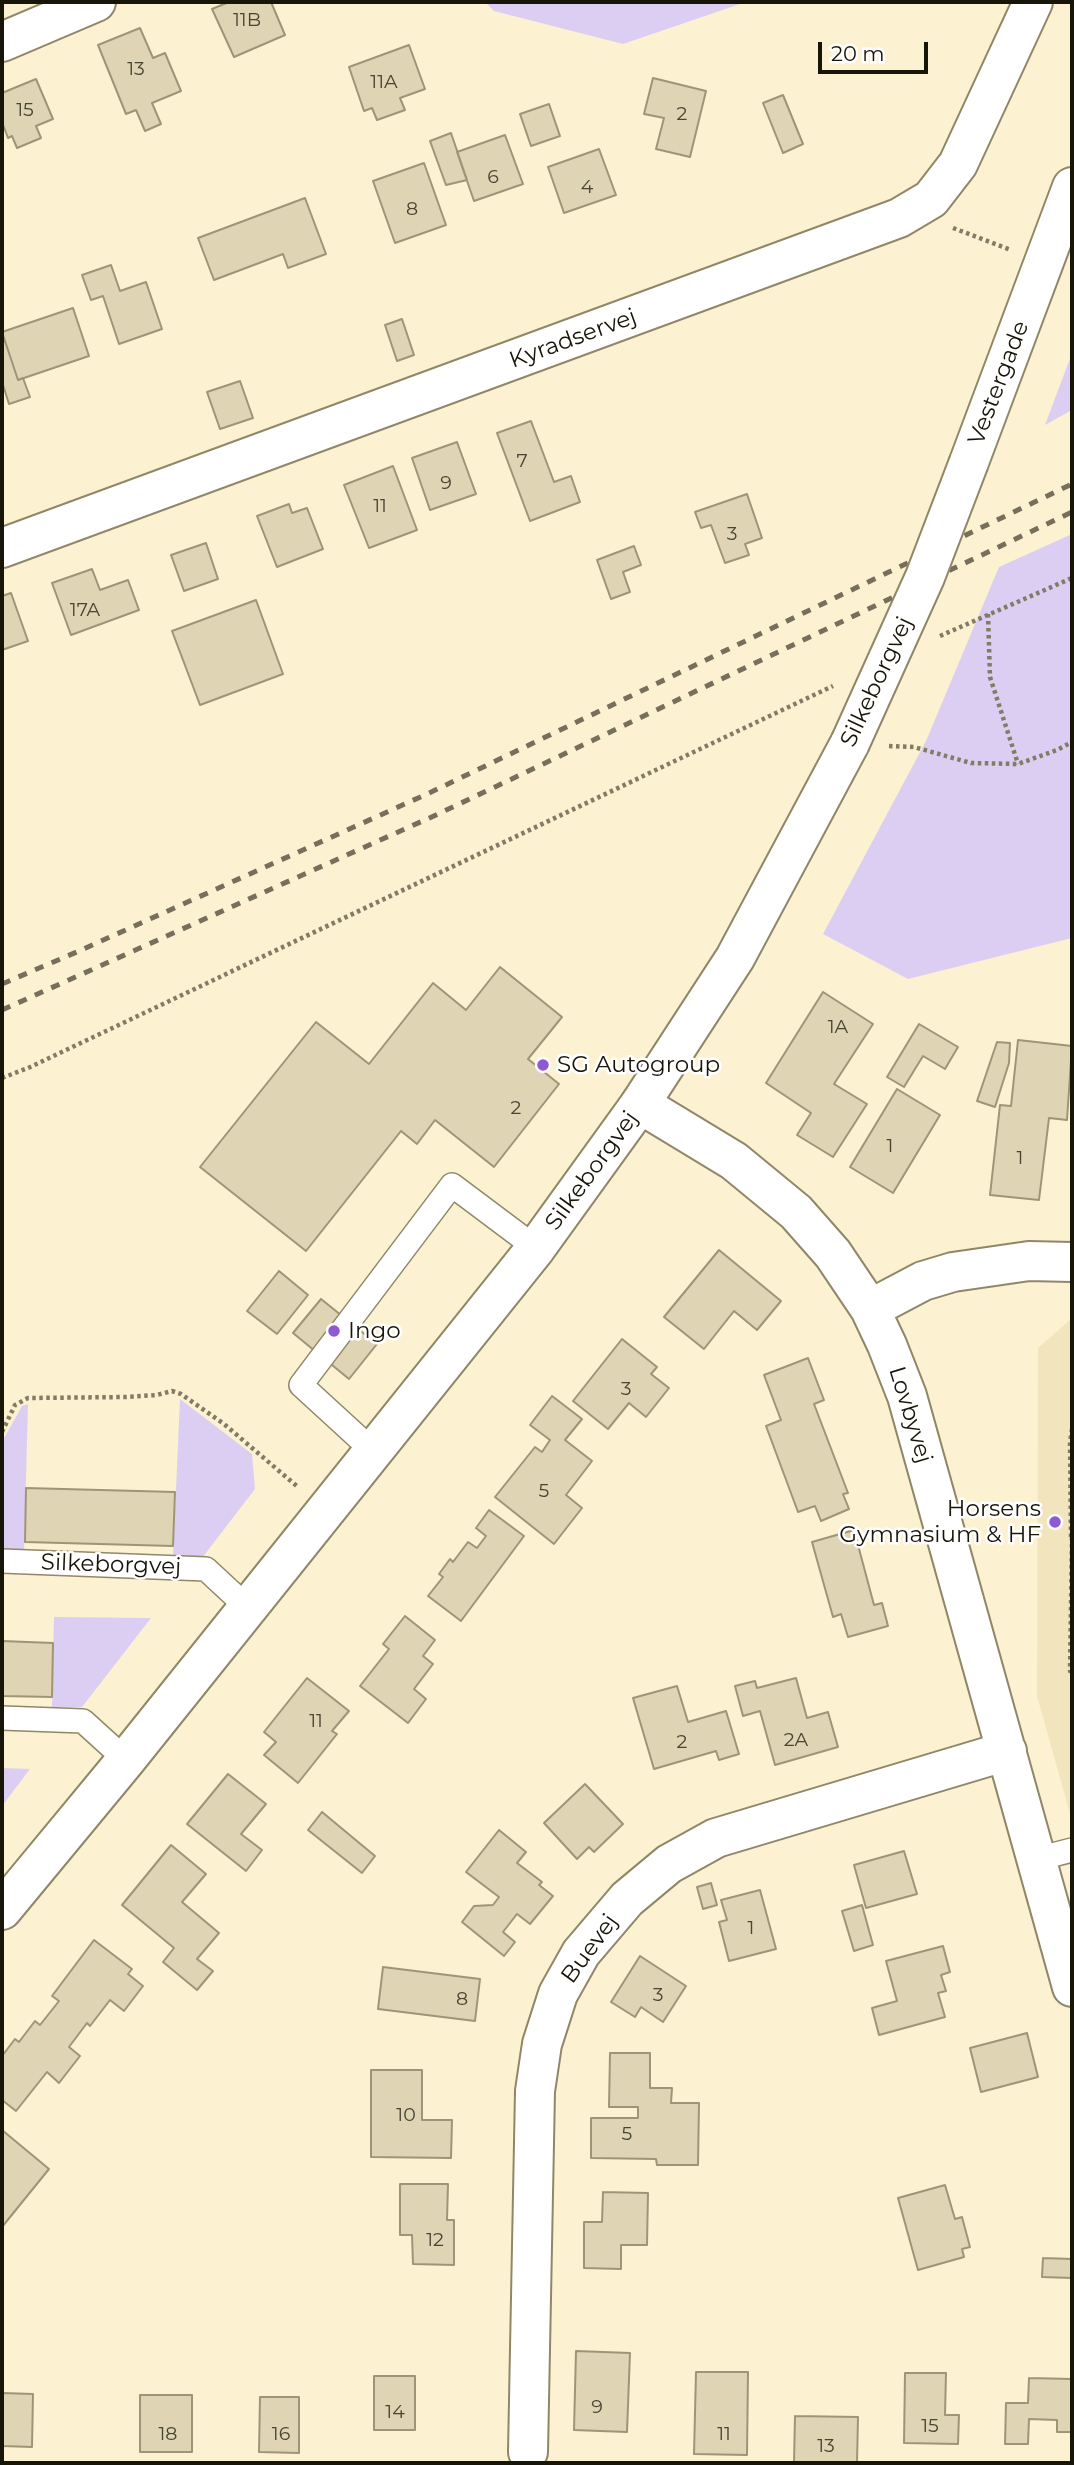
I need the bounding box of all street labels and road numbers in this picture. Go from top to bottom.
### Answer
street label: Kyradservej [506,303,640,375]
street label: Vestergade [963,317,1035,449]
street label: Silkeborgvej [835,612,919,752]
street label: Silkeborgvej [540,1106,644,1236]
street label: Lovbyvej [882,1363,938,1467]
street label: Silkeborgvej [40,1549,182,1581]
street label: Buevej [556,1909,624,1989]

